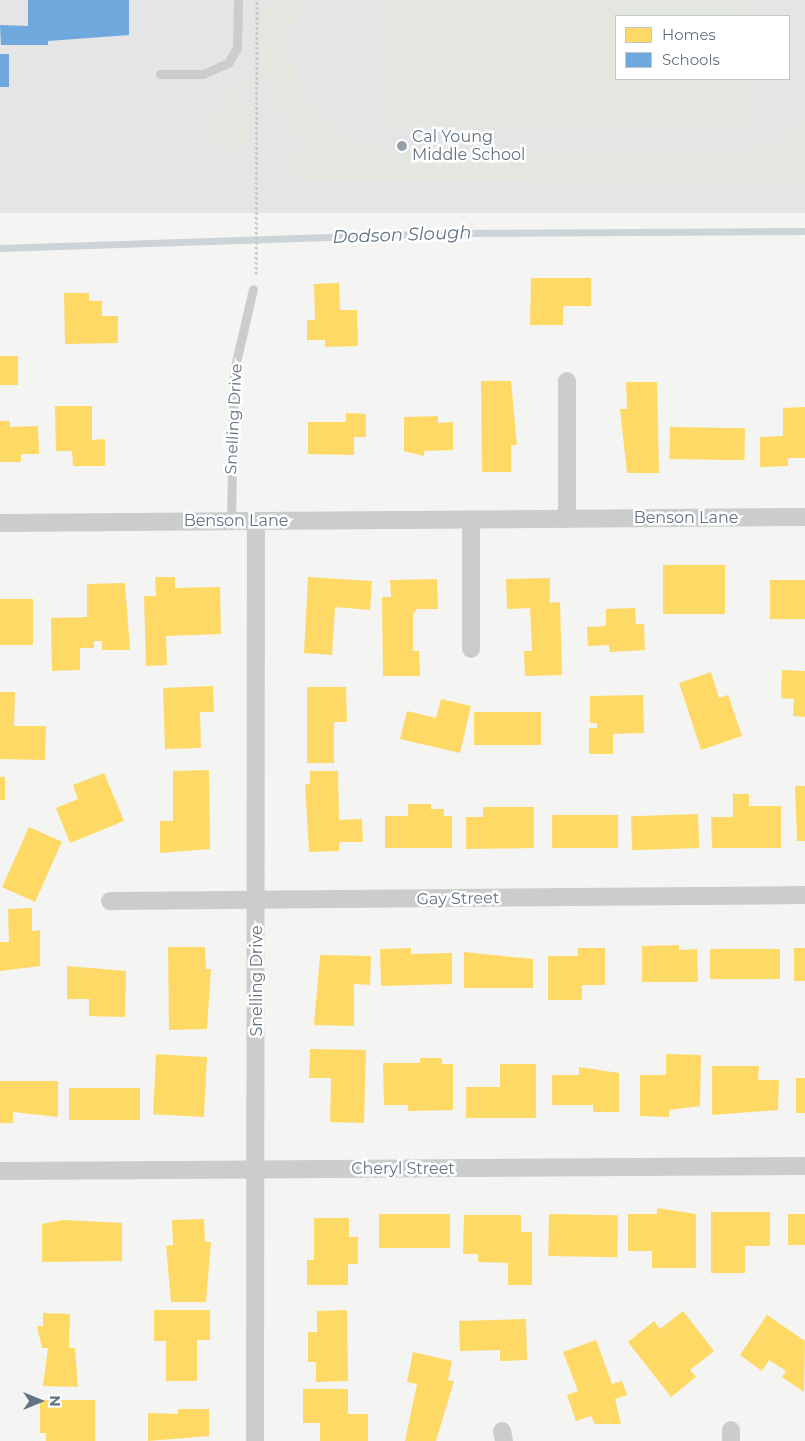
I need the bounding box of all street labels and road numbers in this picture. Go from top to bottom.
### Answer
street label: Snelling Drive [222,363,246,475]
street label: Benson Lane [634,508,738,528]
street label: Benson Lane [184,511,288,531]
street label: Gay Street [416,889,500,909]
street label: Snelling Drive [247,925,267,1037]
street label: Cheryl Street [351,1159,455,1179]

